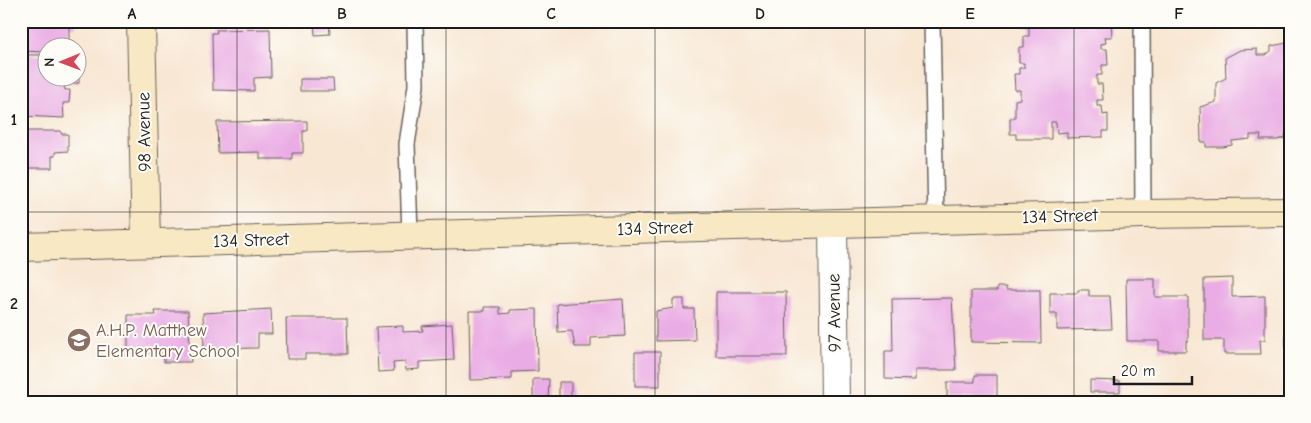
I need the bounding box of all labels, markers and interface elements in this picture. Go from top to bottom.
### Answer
text: A [128,5,137,23]
text: B [337,5,347,23]
text: C [546,5,556,23]
text: D [755,5,765,23]
text: E [965,5,975,23]
text: F [1174,5,1184,23]
north arrow [38,38,88,88]
text: N [41,58,58,67]
street label: 98 Avenue [133,92,156,172]
text: 1 [11,111,17,129]
street label: 134 Street [1022,205,1099,228]
street label: 134 Street [617,217,694,240]
street label: 134 Street [213,229,290,252]
street label: 97 Avenue [823,273,846,353]
text: 2 [10,295,18,313]
place label: A.H.P. Matthew Elementary School [96,320,240,362]
school or university icon: A.H.P. Matthew Elementary School [66,327,92,353]
scale bar [1114,353,1191,385]
text: 20 m [1121,362,1155,380]

